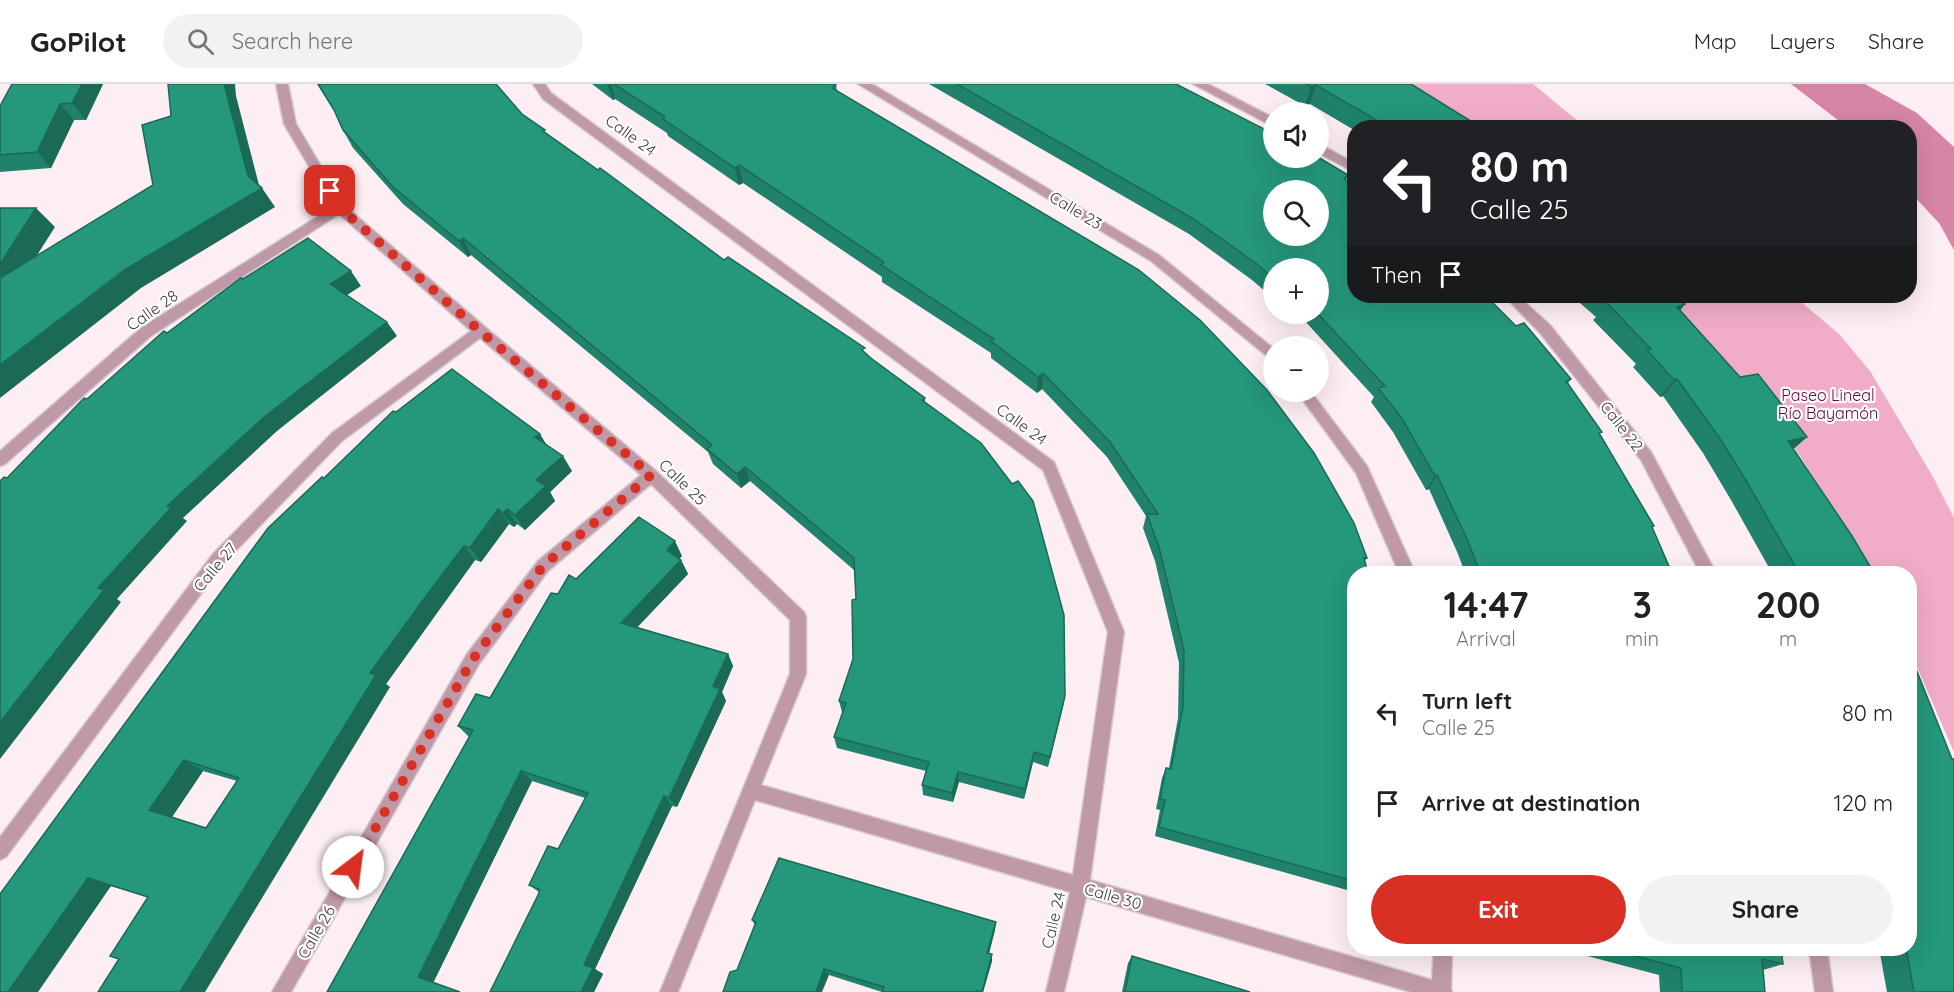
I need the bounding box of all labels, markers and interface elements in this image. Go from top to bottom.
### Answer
search box [163,14,583,68]
text: GoPilot [30,24,127,59]
icon: search [184,25,217,58]
text: Search here [232,27,353,55]
text: Map [1694,28,1737,54]
text: Layers [1770,28,1835,54]
text: Share [1868,28,1924,54]
map controls [1263,102,1329,402]
button: sound [1263,102,1329,168]
street label: Calle 24 [602,110,660,160]
text: 80 m [1470,140,1569,193]
icon: left [1371,144,1449,222]
pin [304,165,355,216]
icon: arrive [313,174,346,207]
button: search [1263,180,1329,246]
street label: Calle 23 [1046,186,1106,234]
text: Calle 25 [1470,192,1568,226]
button: + [1263,258,1329,324]
icon: arrive [1434,258,1467,291]
text: Then [1371,261,1422,289]
street label: Calle 28 [122,285,182,335]
button: − [1263,336,1329,402]
park label: Paseo Lineal Río Bayamón [1778,385,1878,423]
street label: Calle 22 [1596,397,1648,455]
street label: Calle 24 [993,399,1051,449]
street label: Calle 25 [655,455,711,509]
street label: Calle 27 [189,539,241,595]
text: 14:47 [1444,582,1528,627]
text: 3 [1632,582,1652,627]
text: 200 [1756,582,1820,627]
text: Arrival [1456,626,1516,651]
text: min [1625,626,1659,651]
text: m [1779,626,1797,651]
text: Turn left [1422,687,1512,715]
icon: left [1371,697,1404,730]
text: 80 m [1842,699,1893,727]
text: Calle 25 [1422,715,1495,740]
icon: arrive [1371,787,1404,820]
text: Arrive at destination [1422,789,1640,817]
text: 120 m [1834,789,1893,817]
position arrow [321,835,385,899]
button: Exit [1371,875,1626,944]
button: Share [1638,875,1893,944]
street label: Calle 30 [1082,878,1144,914]
street label: Calle 24 [1037,890,1069,950]
street label: Calle 26 [293,901,339,962]

